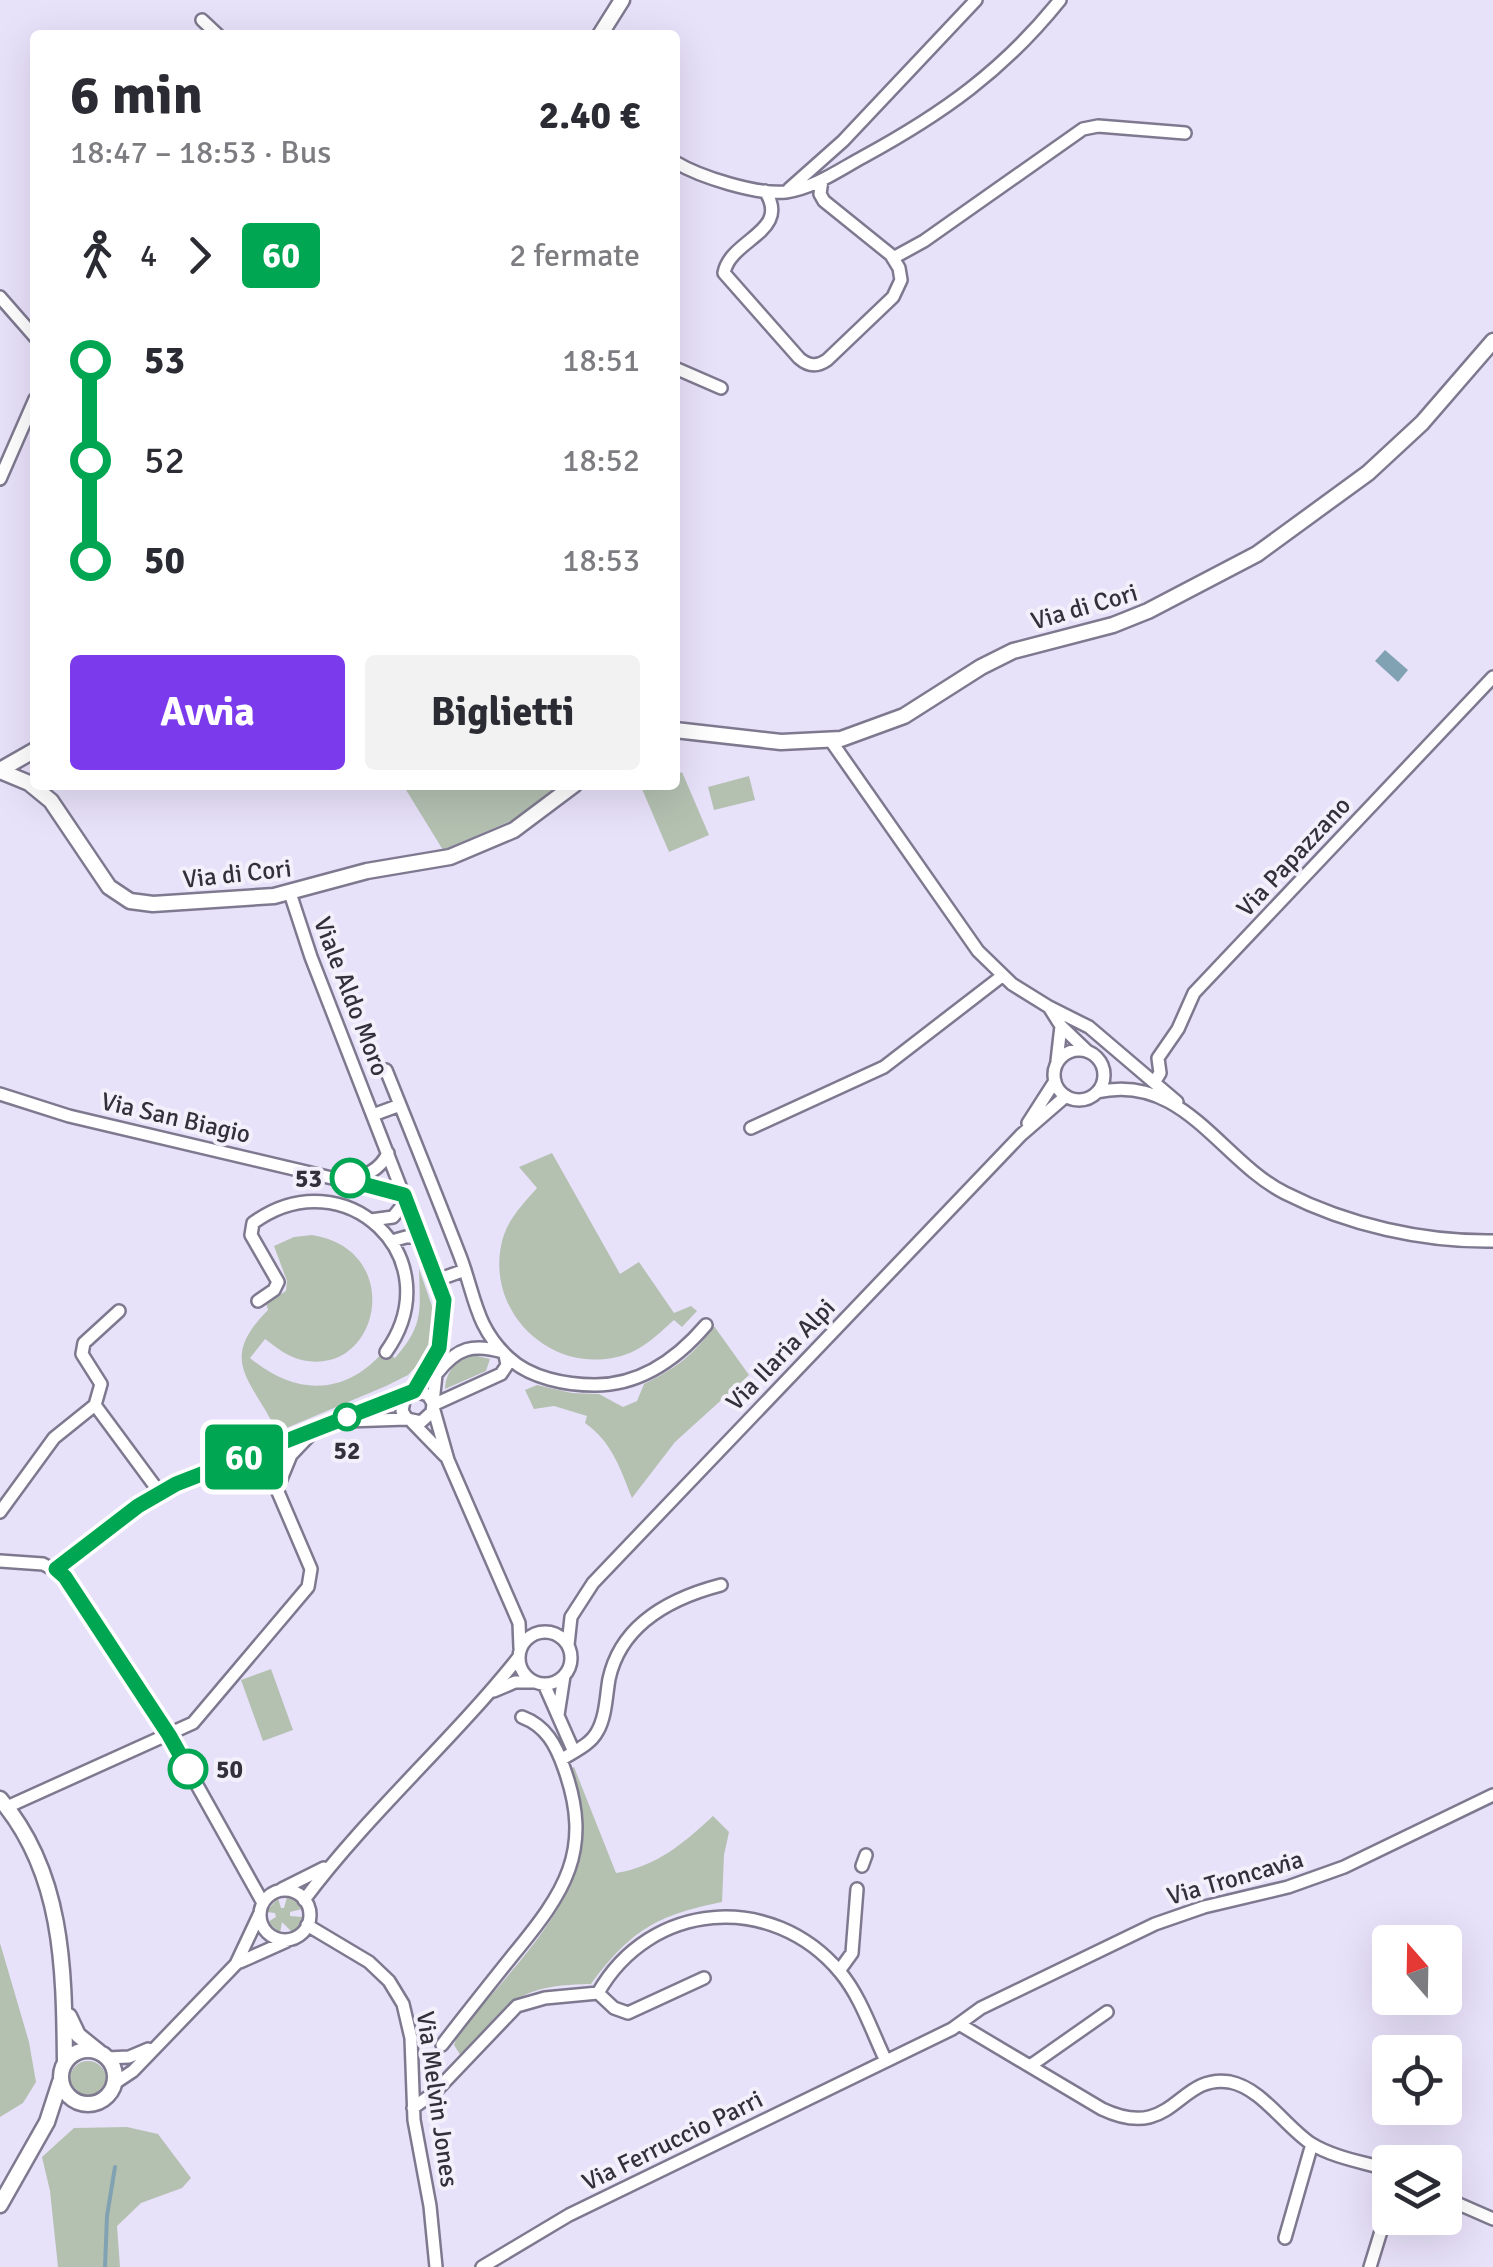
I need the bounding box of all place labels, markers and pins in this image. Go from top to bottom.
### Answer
marker: 53 [331,1159,369,1197]
place label: 53 [295,1163,322,1194]
marker: 52 [334,1404,360,1430]
place label: 52 [333,1435,361,1466]
marker: 50 [169,1750,207,1788]
place label: 50 [216,1754,243,1785]

